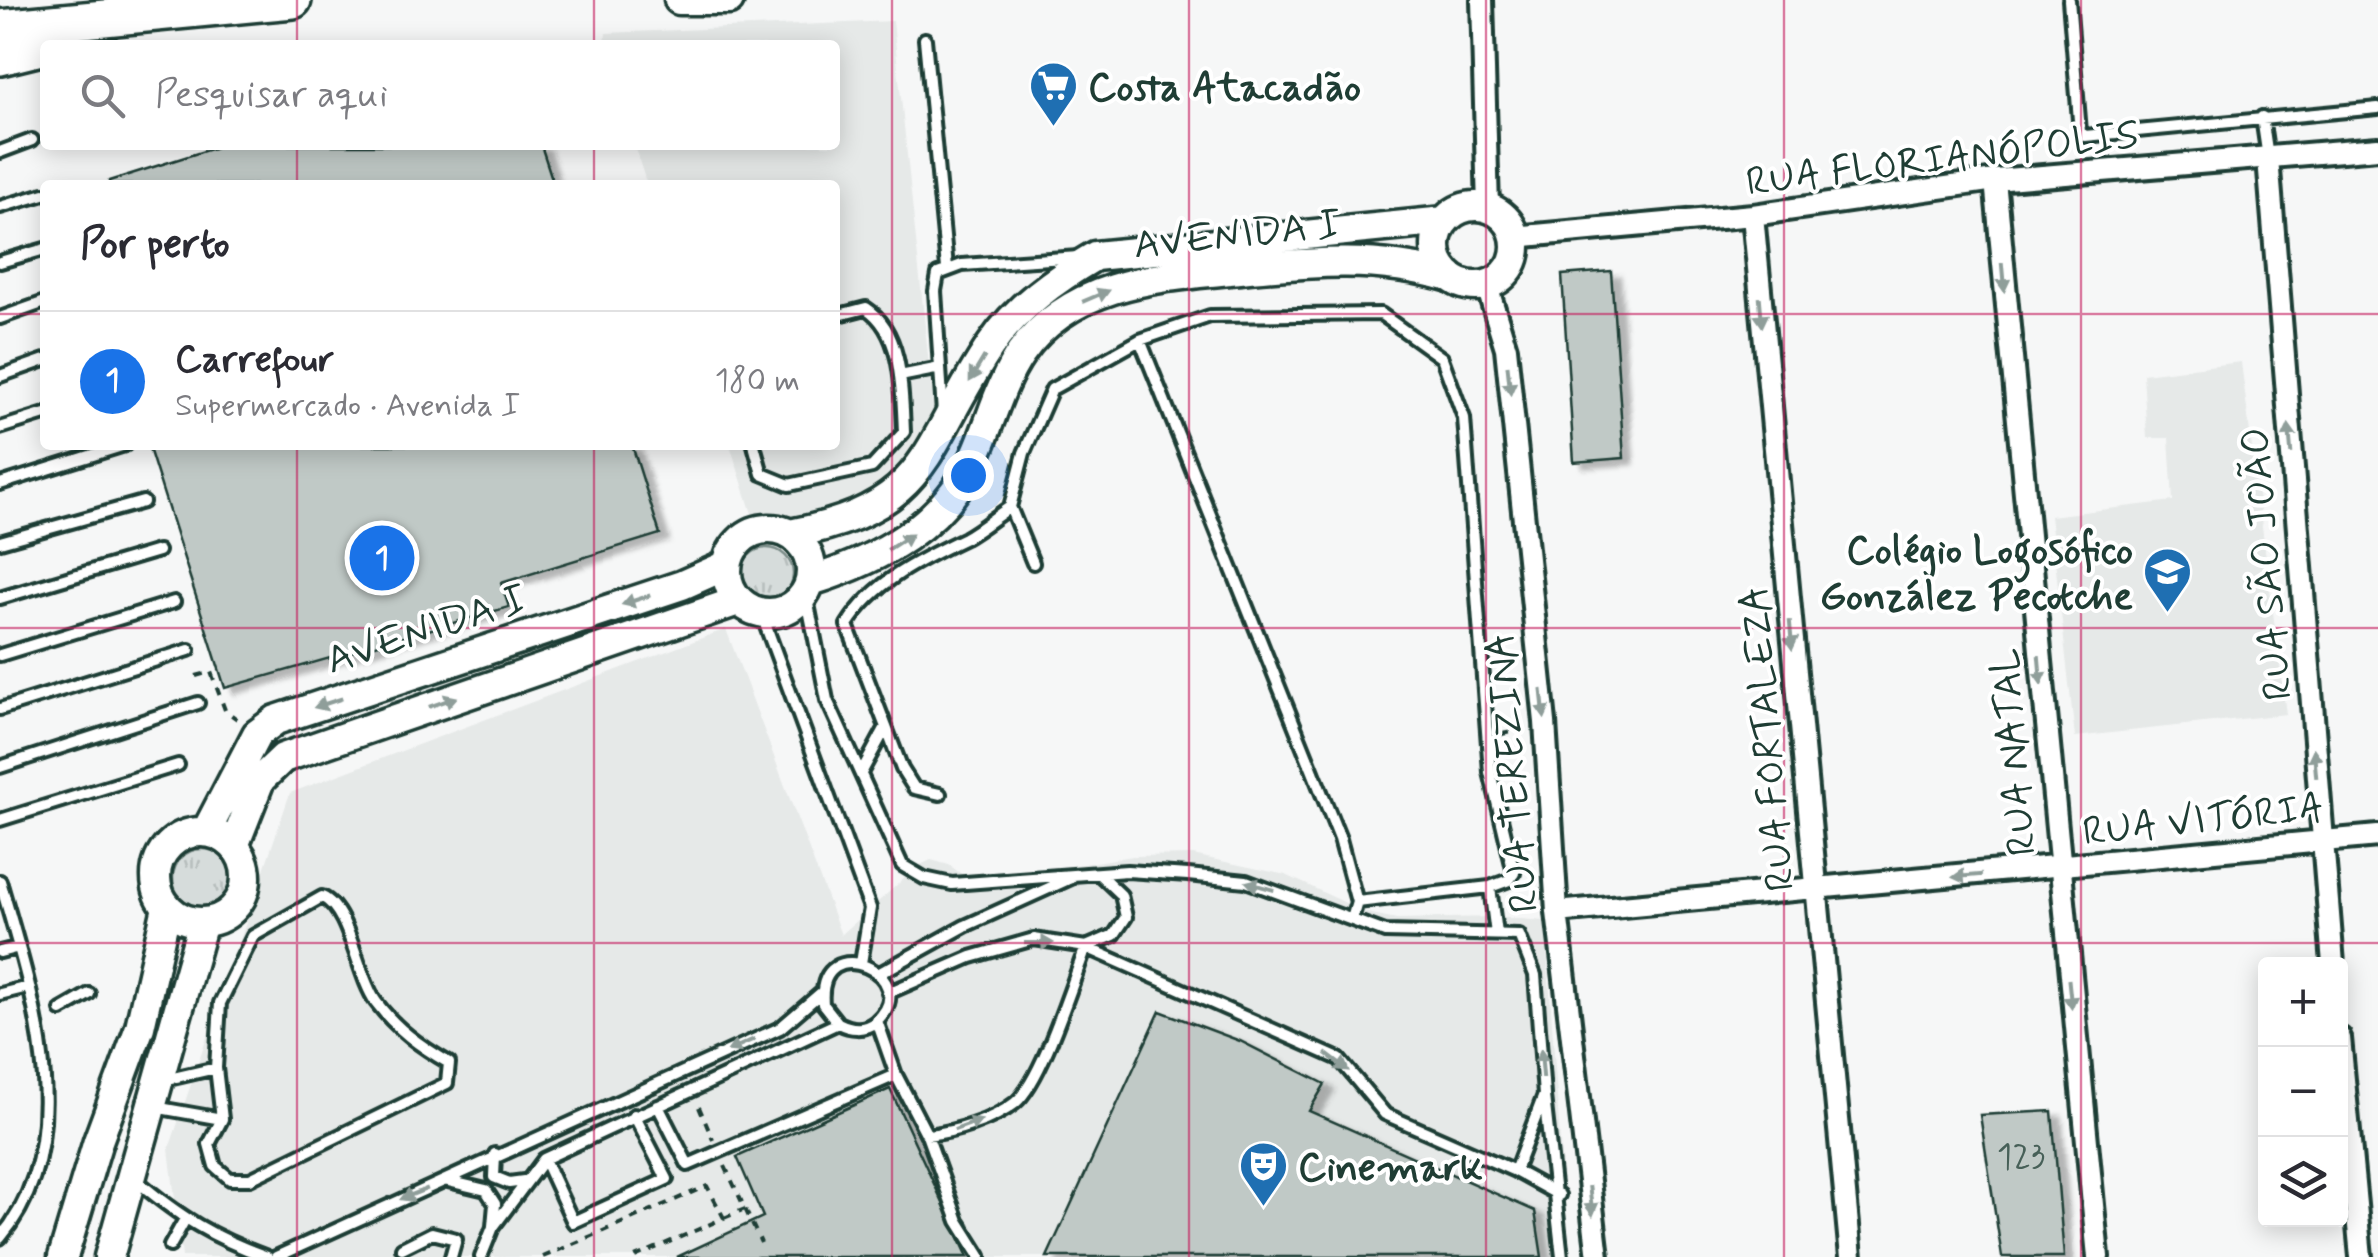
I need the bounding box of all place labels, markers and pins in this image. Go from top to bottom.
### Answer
supermarket icon: Costa Atacadão [1027,60,1079,128]
place label: Costa Atacadão [1088,63,1361,115]
pin: 1 [350,520,414,596]
place label: Colégio Logosófico González Pecotche [1820,526,2133,624]
school or university icon: Colégio Logosófico González Pecotche [2142,546,2194,614]
theatre icon: Cinemark [1237,1140,1289,1208]
place label: Cinemark [1298,1143,1483,1195]

